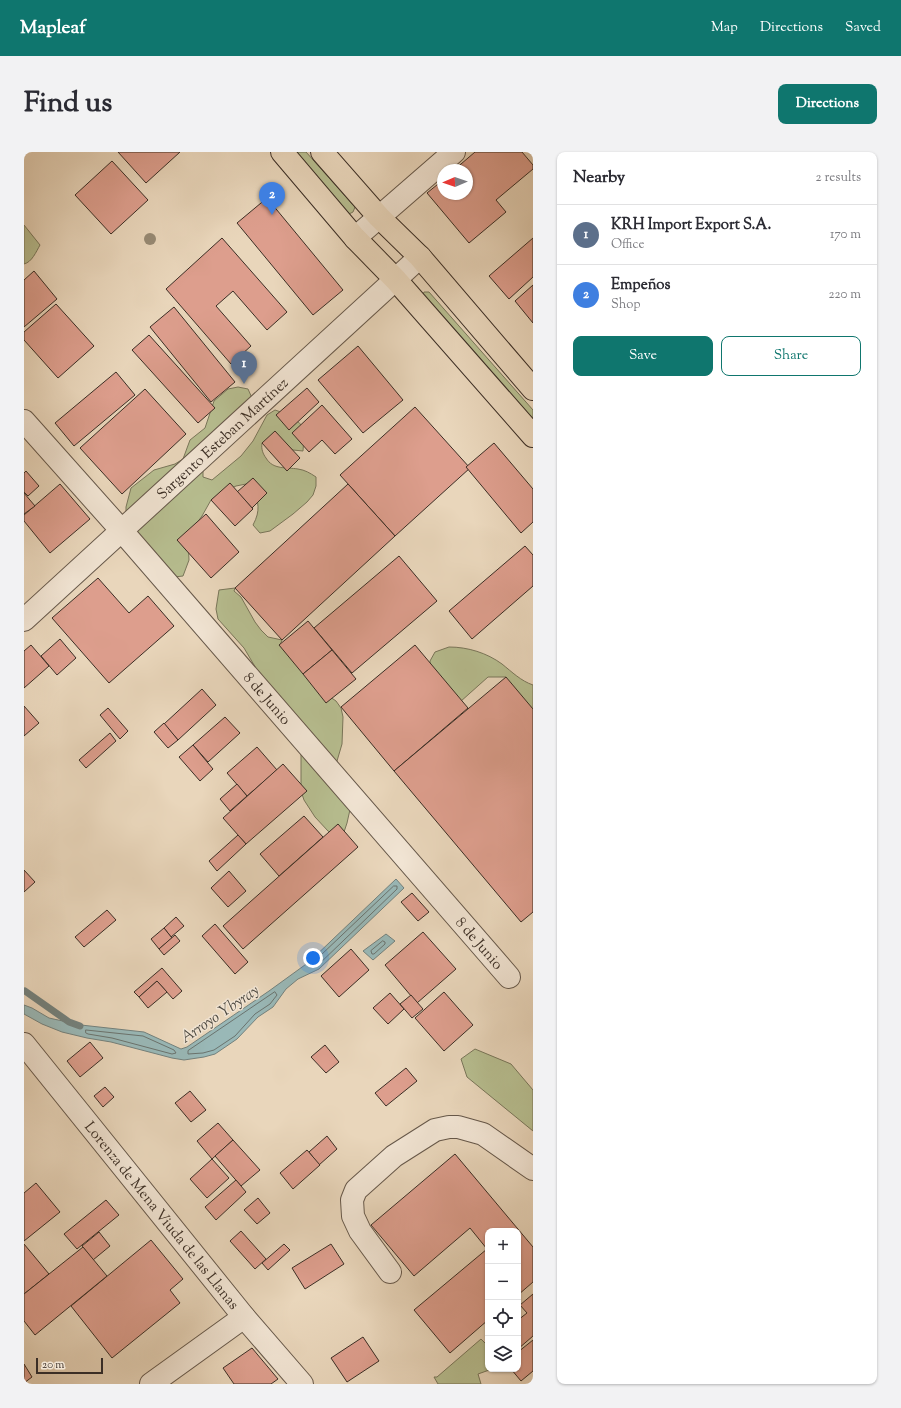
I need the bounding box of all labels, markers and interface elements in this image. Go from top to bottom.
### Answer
text: Mapleaf [20,15,86,42]
text: Map [711,18,738,38]
text: Directions [760,18,823,38]
text: Saved [845,18,881,38]
text: Find us [24,84,112,124]
button: Directions [778,84,877,124]
north arrow [437,164,473,200]
text: Nearby [573,166,625,190]
text: 2 results [816,169,861,187]
pin: 2 [259,182,285,215]
text: KRH Import Export S.A. [611,215,771,236]
text: 1 [584,226,588,244]
text: 170 m [830,226,861,244]
text: Office [611,236,644,254]
text: Empeños [611,275,670,296]
text: 2 [583,286,589,304]
text: 220 m [828,286,861,304]
text: Shop [611,296,640,314]
button: Save [573,336,713,376]
button: Share [721,336,861,376]
pin: 1 [231,351,257,384]
street label: Sargento Esteban Martínez [153,373,294,505]
street label: 8 de Junio [237,669,295,730]
street label: 8 de Junio [450,913,507,975]
your location [303,948,323,968]
water label: Arroyo Ybyray [176,980,265,1050]
street label: Lorenza de Mena Viuda de las Llanas [79,1118,243,1315]
map controls [485,1228,521,1372]
button: + [485,1228,521,1264]
button: − [485,1264,521,1300]
button: locate [485,1300,521,1336]
button: layers [485,1336,521,1372]
scale bar [36,1356,103,1375]
text: 20 m [42,1357,64,1373]

